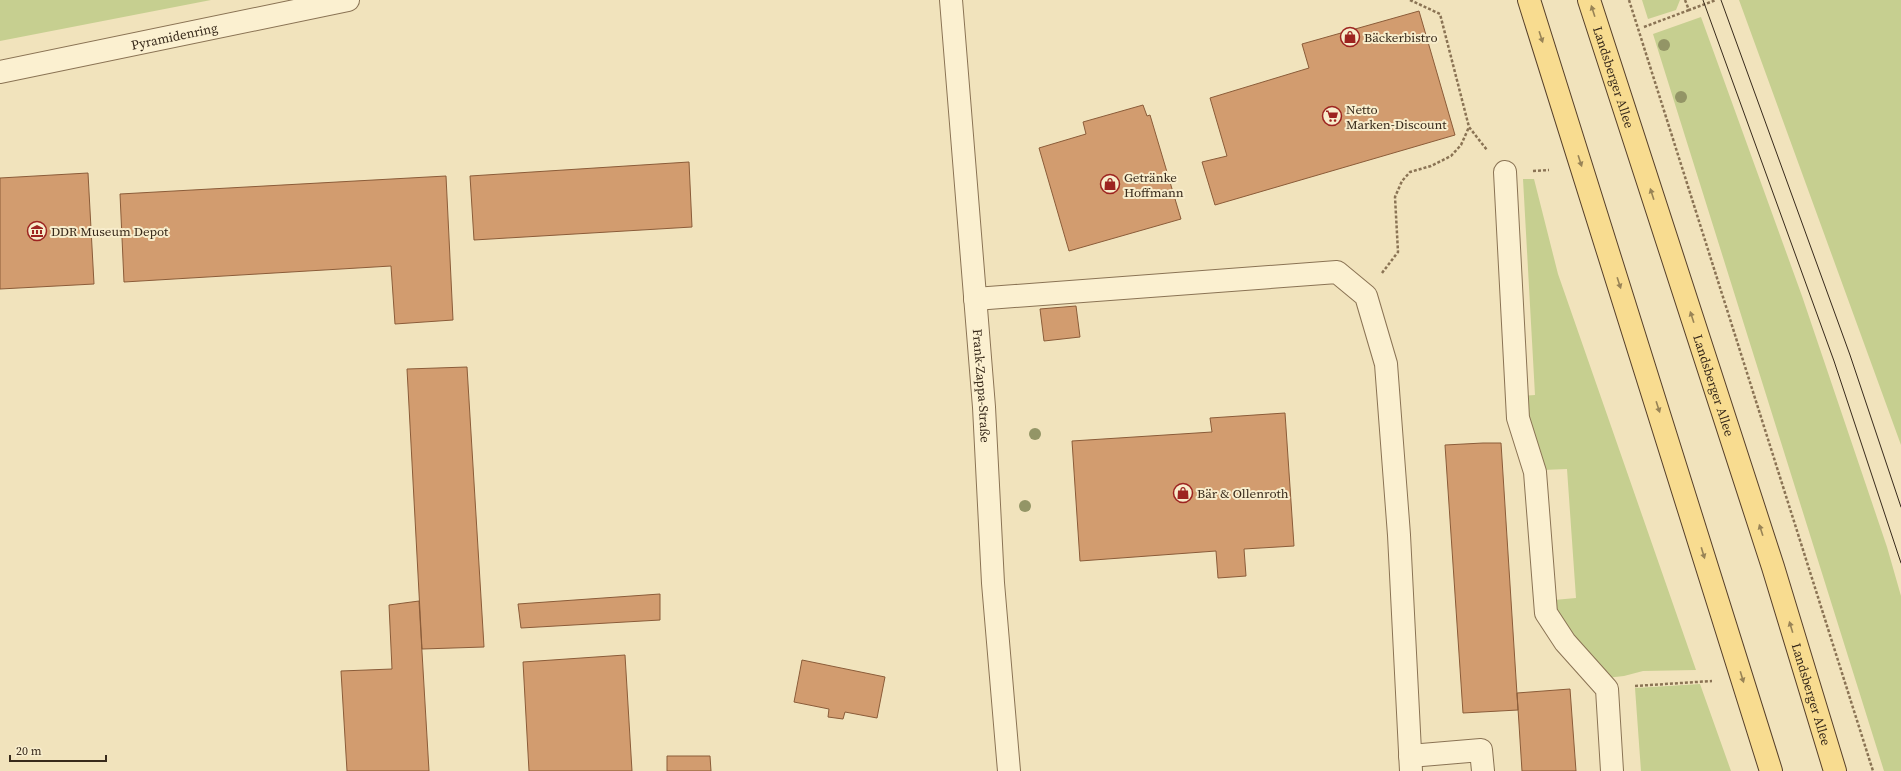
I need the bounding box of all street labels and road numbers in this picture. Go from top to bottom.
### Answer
street label: Pyramidenring [130,19,219,54]
street label: Landsberger Allee [1589,24,1638,131]
street label: Frank-Zappa-Straße [969,328,994,443]
street label: Landsberger Allee [1689,332,1738,439]
street label: Landsberger Allee [1788,641,1835,748]

